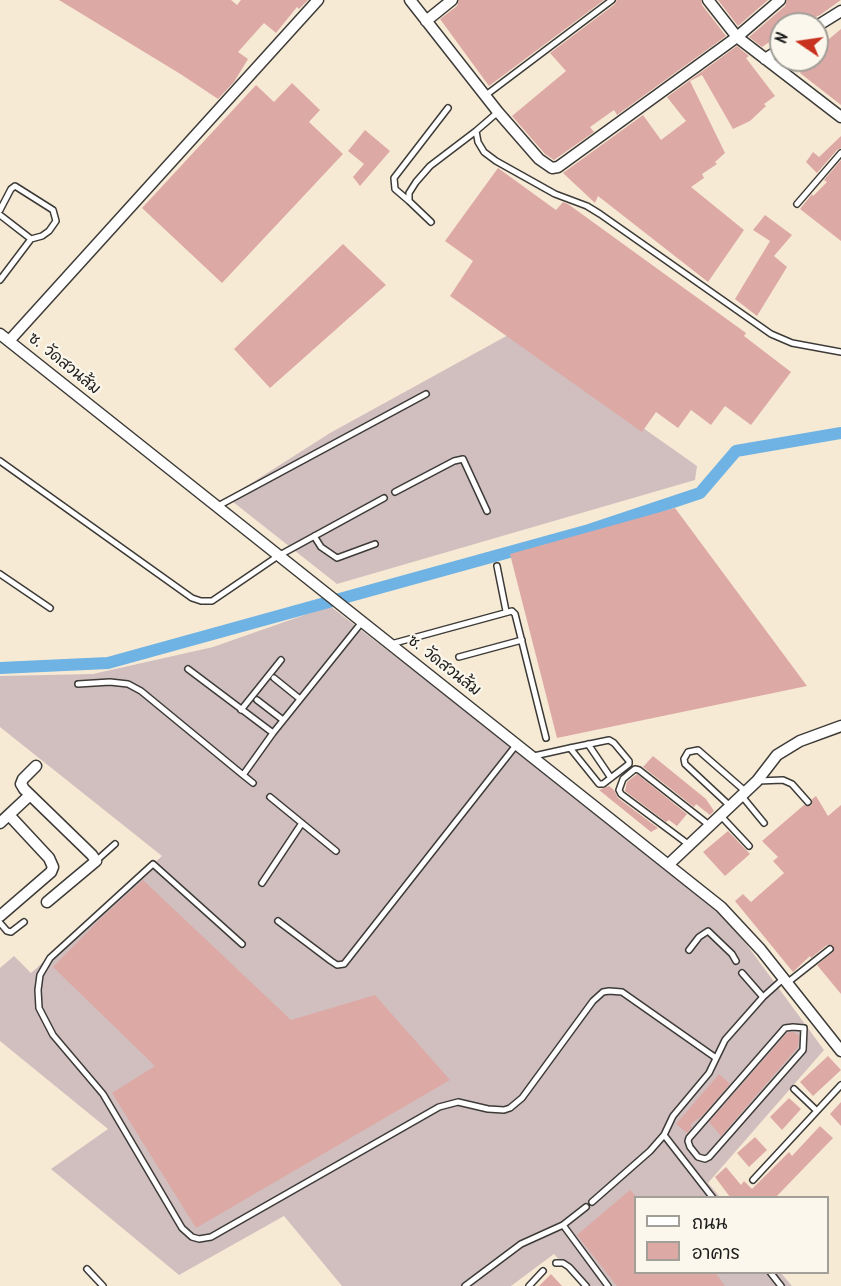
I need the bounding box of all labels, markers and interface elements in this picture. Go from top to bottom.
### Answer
north arrow [769,12,829,72]
text: N [770,31,796,46]
street label: ซ. วัดสวนส้ม [23,330,103,400]
street label: ซ. วัดสวนส้ม [402,632,484,702]
legend [634,1196,829,1274]
text: ถนน [692,1210,727,1239]
text: อาคาร [692,1240,740,1269]

